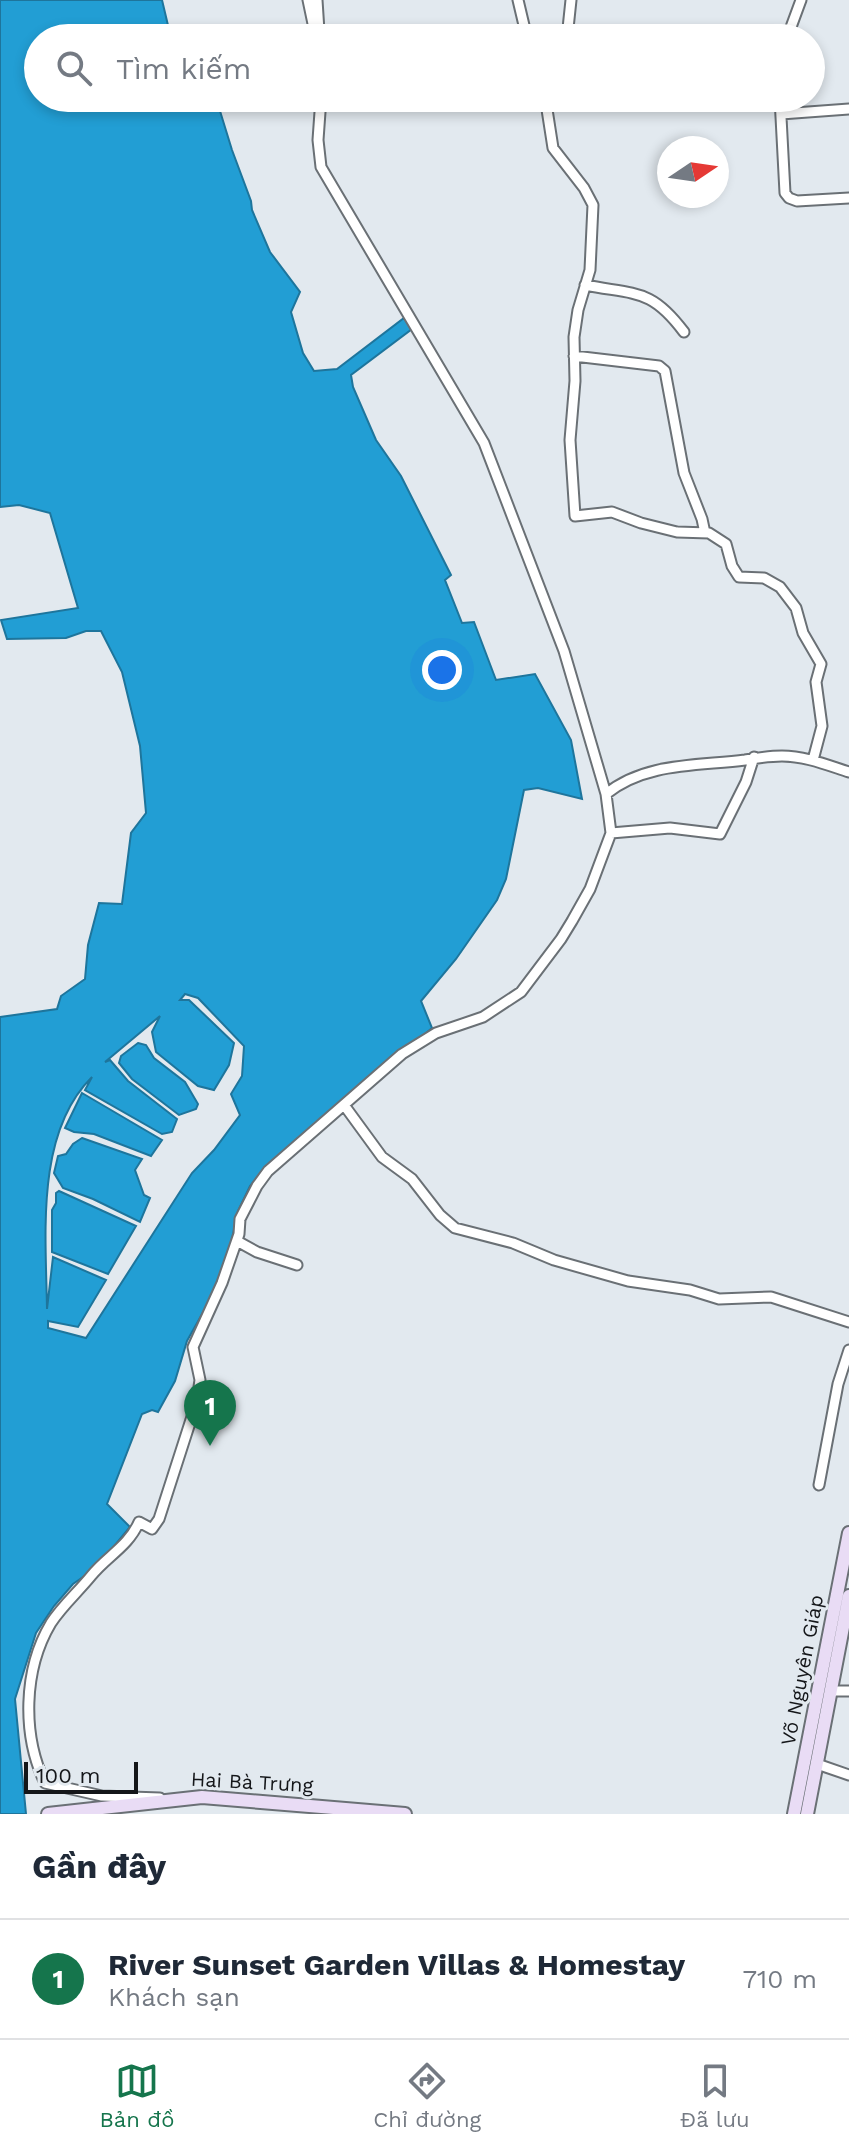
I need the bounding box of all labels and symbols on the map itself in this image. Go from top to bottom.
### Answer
north arrow [657,136,729,208]
your location [422,650,462,690]
pin: 1 [184,1380,236,1446]
street label: Võ Nguyên Giáp [776,1593,828,1747]
scale bar [24,1758,138,1794]
street label: Hai Bà Trưng [190,1767,314,1797]

